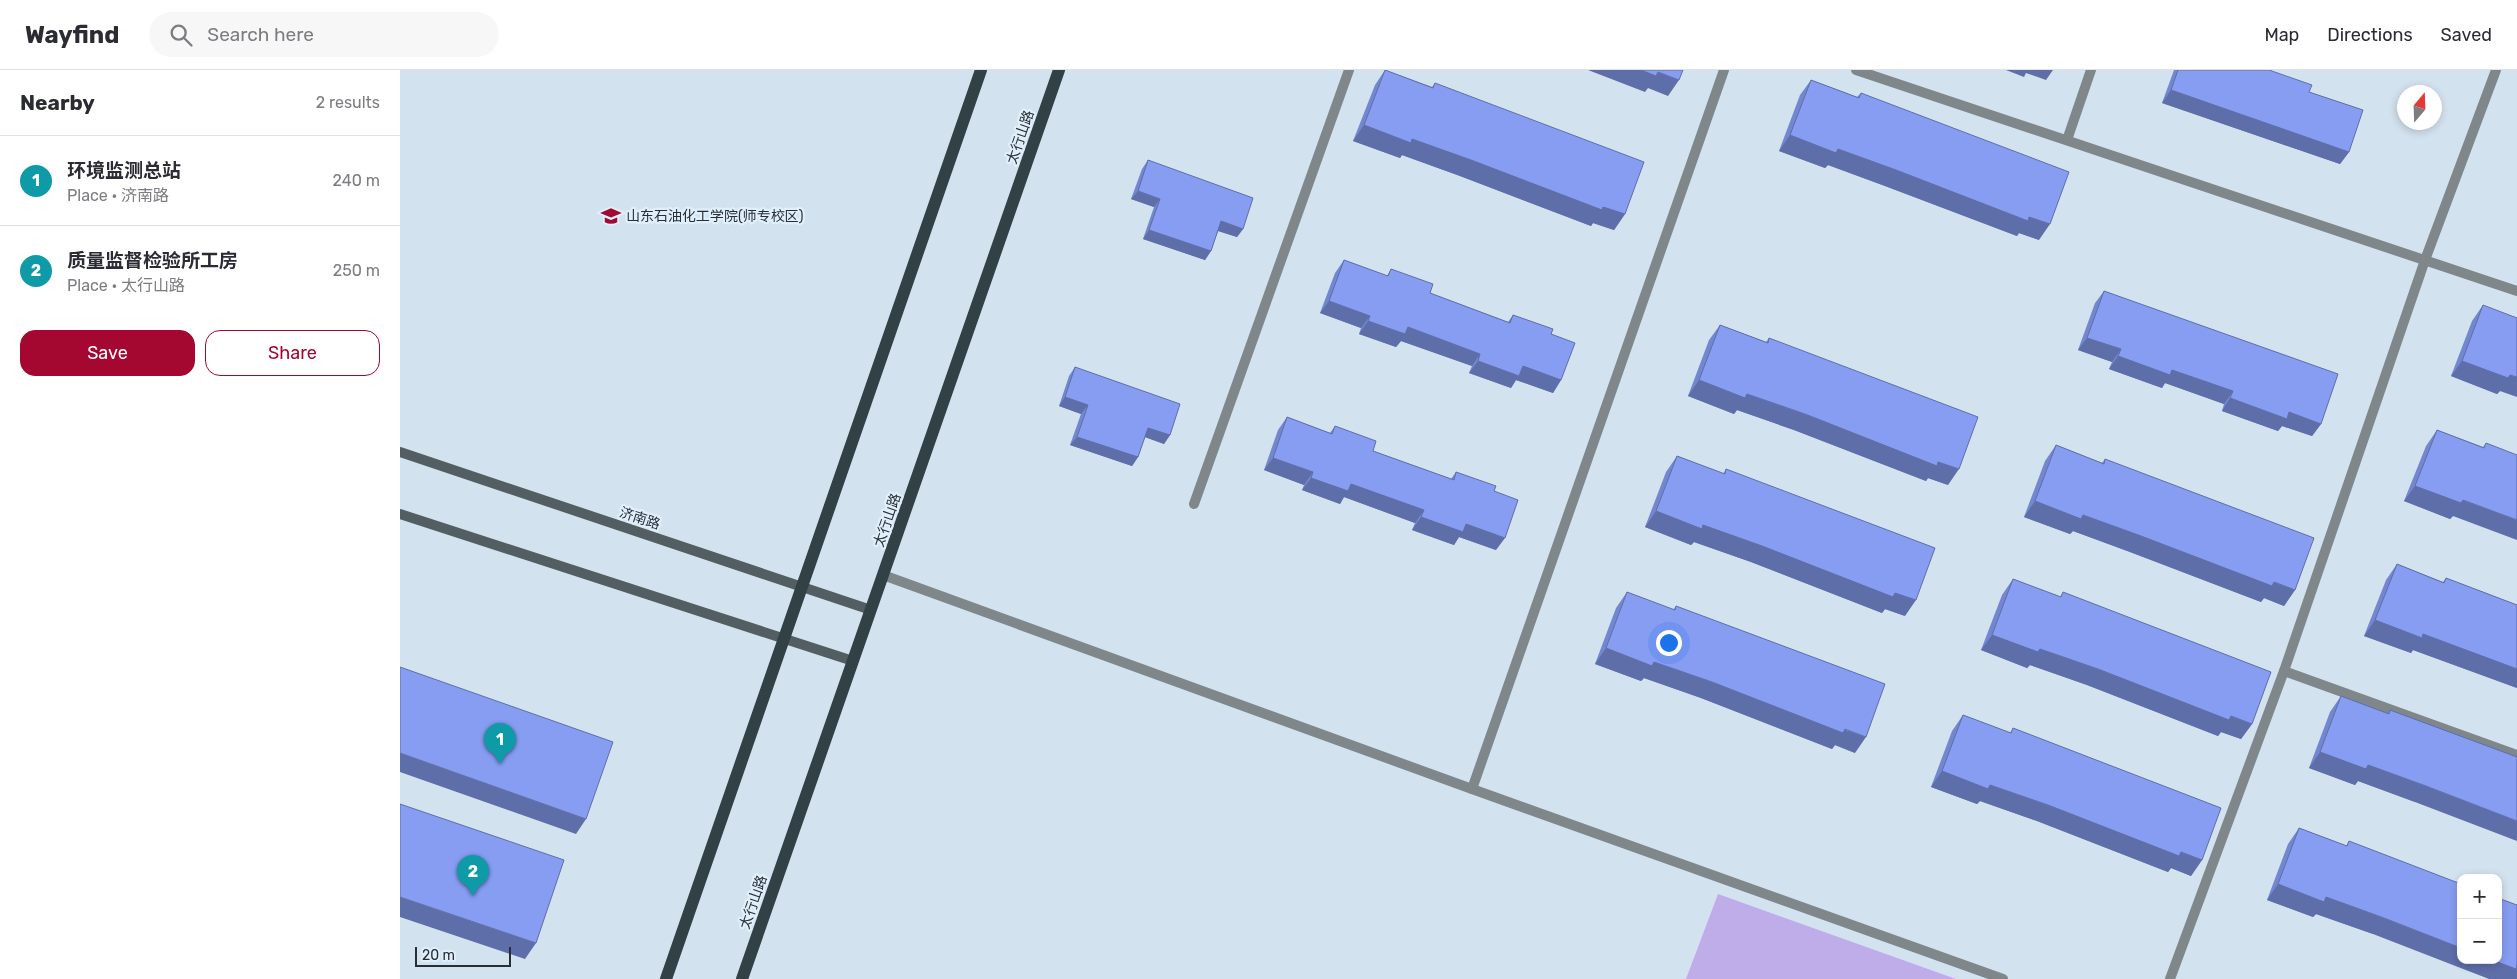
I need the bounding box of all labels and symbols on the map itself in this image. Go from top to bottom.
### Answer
north arrow [2397,85,2442,130]
street label: 太行山路 [1003,108,1038,166]
school or university icon: 山东石油化工学院(师专校区) [600,205,622,227]
place label: 山东石油化工学院(师专校区) [626,208,804,225]
street label: 太行山路 [870,491,905,549]
street label: 济南路 [617,504,662,533]
your location [1656,630,1682,656]
pin: 1 [484,723,516,764]
pin: 2 [457,855,489,896]
street label: 太行山路 [736,873,771,931]
scale bar [415,944,511,967]

